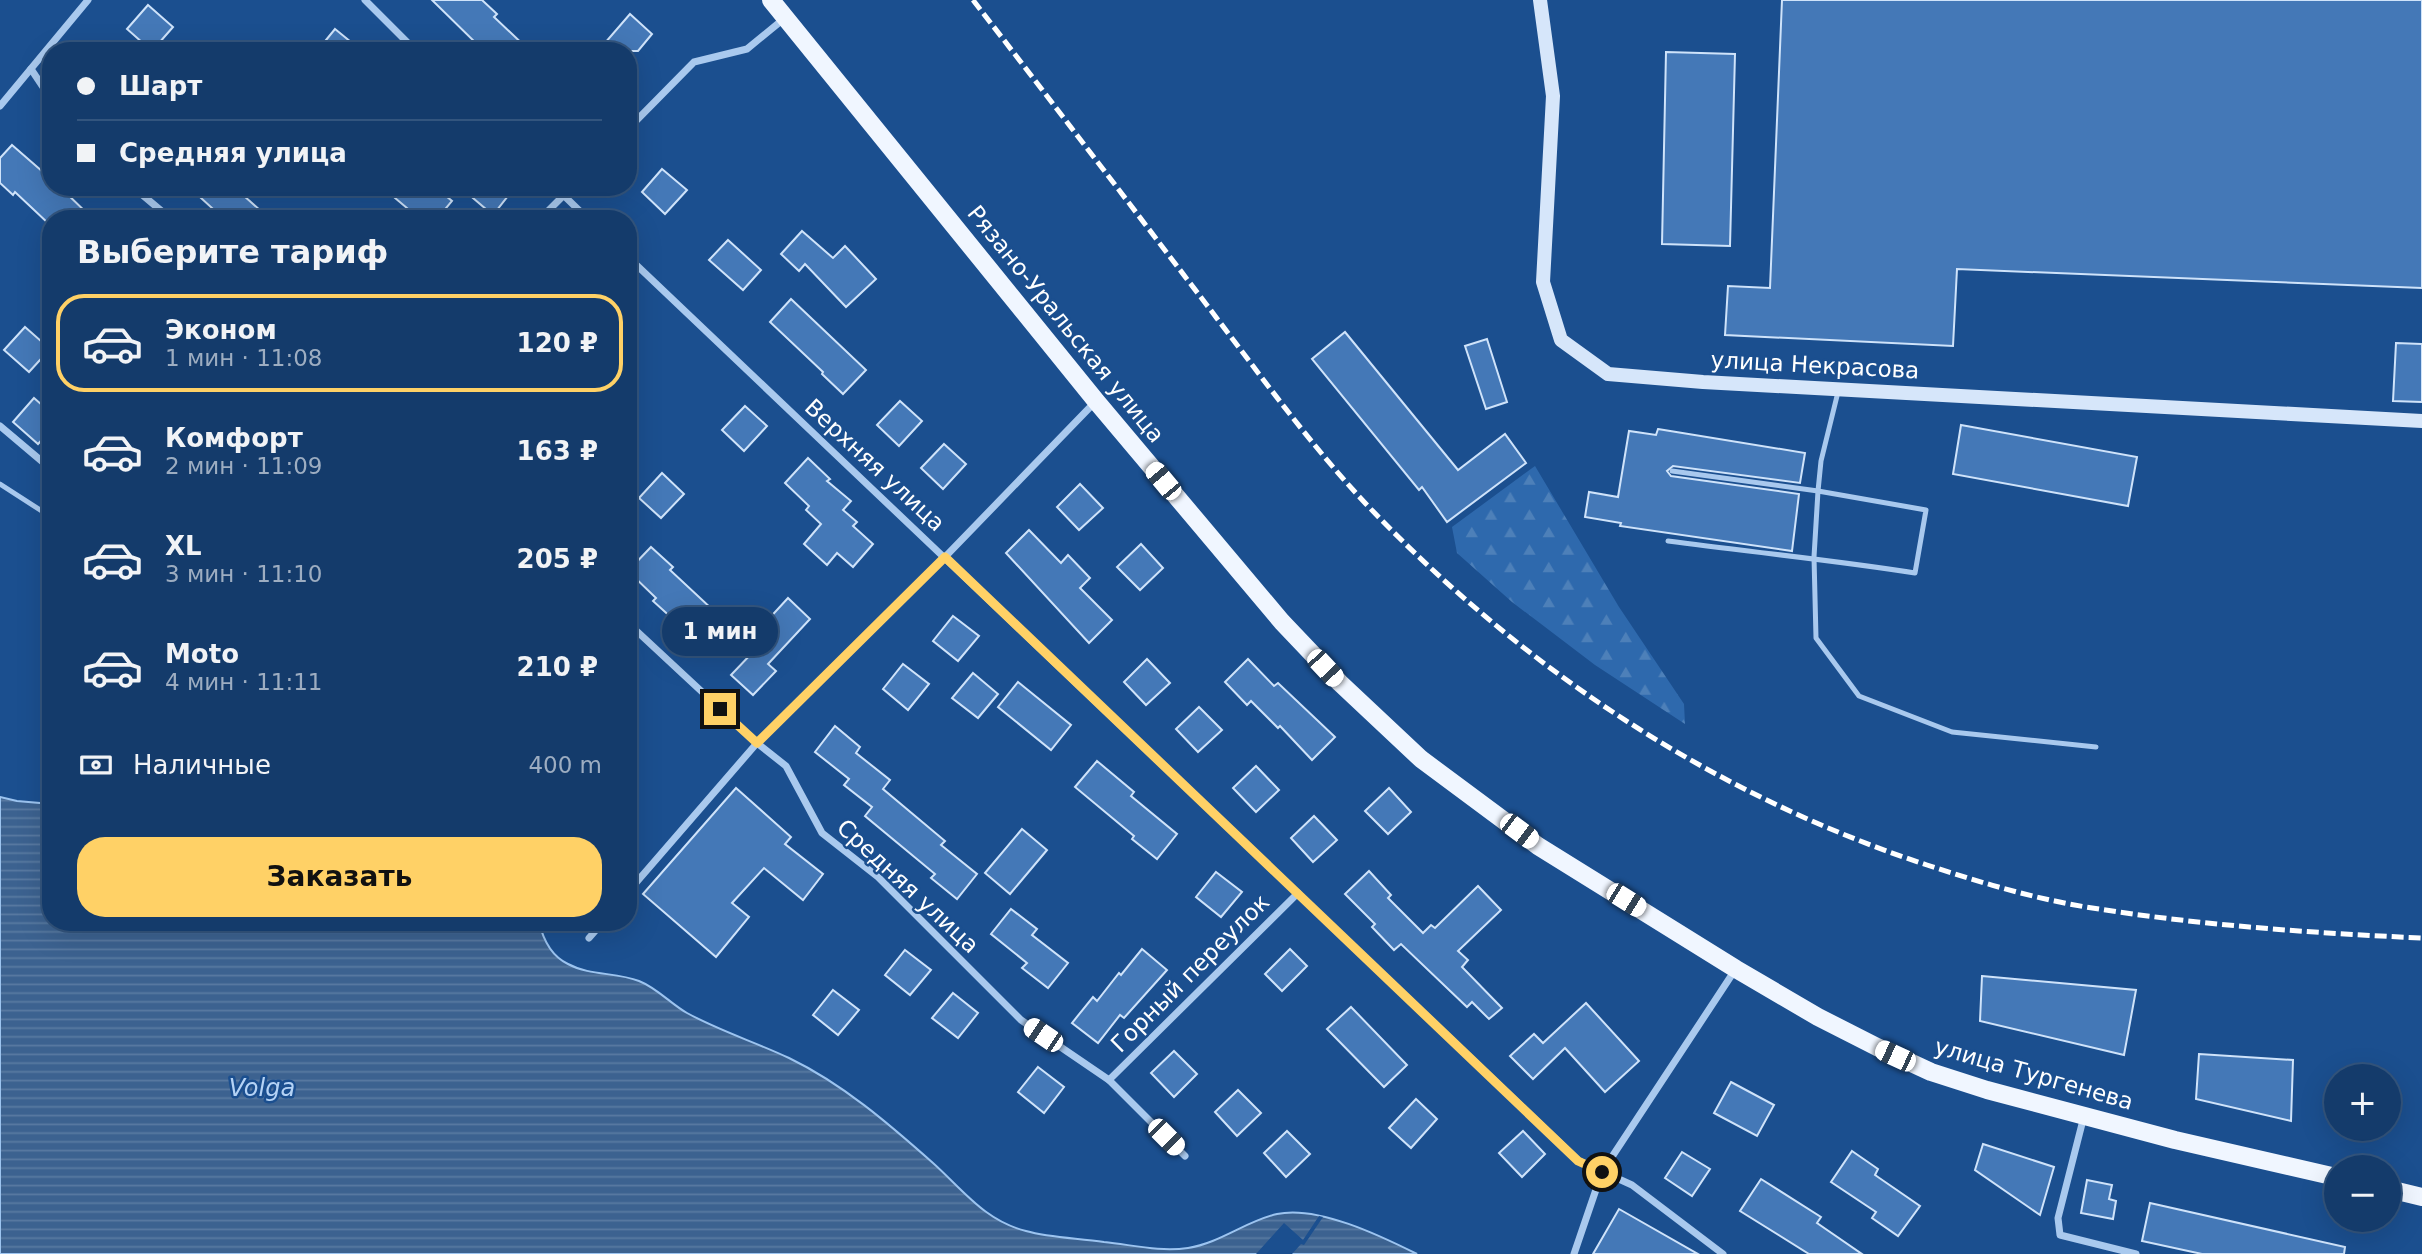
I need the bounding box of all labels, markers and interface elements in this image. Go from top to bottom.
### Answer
text: Шарт [119,71,202,101]
text: Средняя улица [119,138,347,168]
street label: Рязано-Уральская улица [962,200,1170,448]
text: Выберите тариф [77,233,388,271]
icon: car [81,312,144,375]
text: Эконом [165,315,277,345]
text: 120 ₽ [517,328,598,358]
text: 1 мин · 11:08 [165,345,323,371]
street label: улица Некрасова [1710,347,1920,383]
street label: Верхняя улица [800,394,950,536]
icon: car [81,420,144,483]
text: Комфорт [165,423,303,453]
text: 163 ₽ [517,436,598,466]
text: 2 мин · 11:09 [165,453,323,479]
car [1142,458,1185,504]
icon: car [81,528,144,591]
text: XL [165,531,202,561]
text: 205 ₽ [517,544,598,574]
text: 3 мин · 11:10 [165,561,323,587]
callout: 1 мин [662,608,778,656]
text: 1 мин [683,618,757,644]
icon: car [81,636,144,699]
text: Moto [165,639,239,669]
car [1303,645,1348,691]
text: 210 ₽ [517,652,598,682]
text: 4 мин · 11:11 [165,669,323,695]
route end [704,693,736,725]
icon: cash [77,746,115,784]
text: Наличные [133,750,271,780]
text: 400 m [528,752,602,778]
car [1496,810,1543,852]
street label: Средняя улица [832,814,984,958]
button: Заказать [77,837,602,917]
car [1603,880,1650,920]
street label: Горный переулок [1106,889,1274,1057]
car [1020,1015,1067,1055]
street label: улица Тургенева [1932,1033,2136,1115]
car [1872,1038,1919,1074]
map controls [2324,1064,2401,1232]
button: + [2324,1064,2401,1141]
water label: Volga [229,1074,295,1102]
car [1144,1115,1189,1159]
button: − [2324,1155,2401,1232]
route start [1586,1156,1618,1188]

